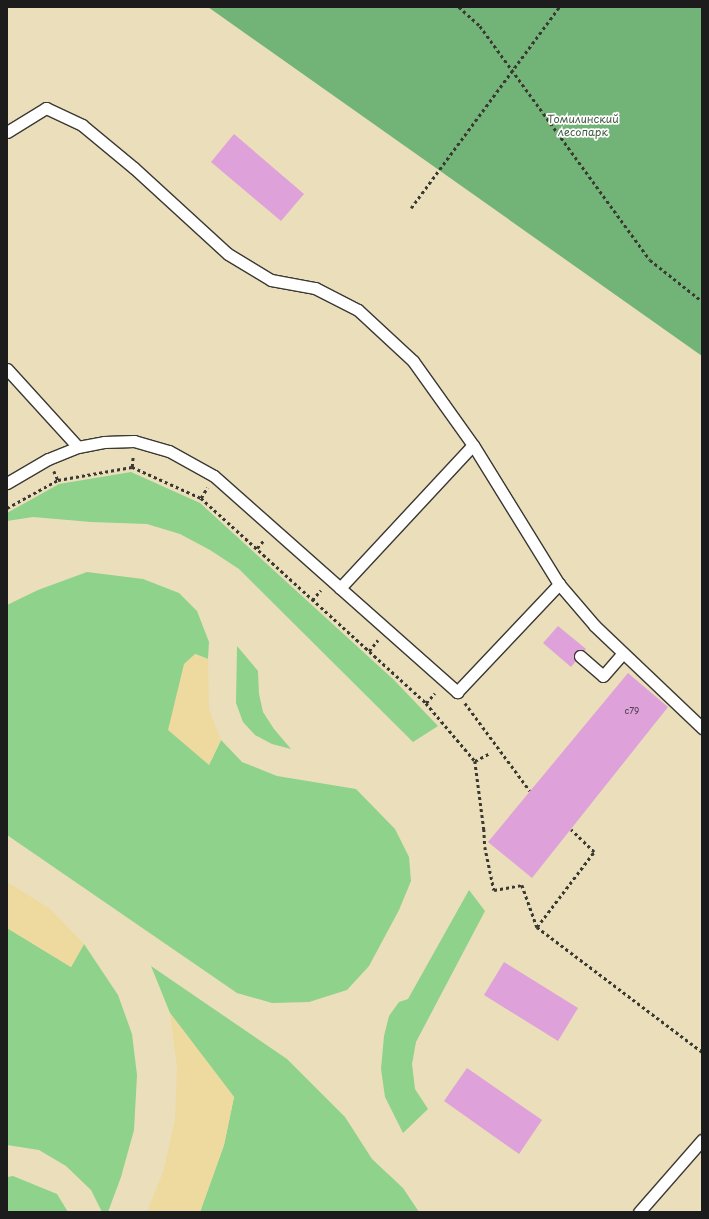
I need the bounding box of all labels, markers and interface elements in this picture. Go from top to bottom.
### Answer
park label: Томилинский лесопарк [547,113,619,139]
house number: с79 [625,705,639,715]

